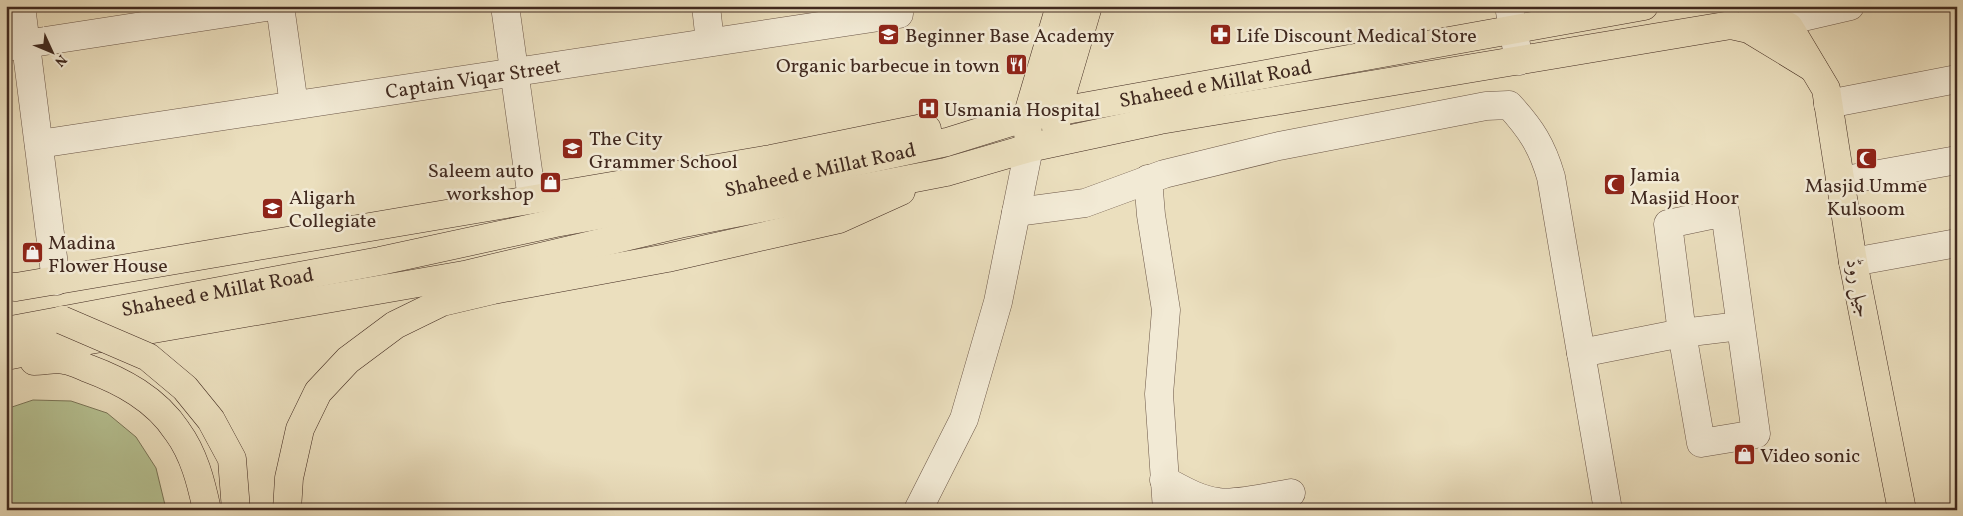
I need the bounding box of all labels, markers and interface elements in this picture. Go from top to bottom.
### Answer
school or university icon: Beginner Base Academy [877,23,901,47]
place label: Beginner Base Academy [905,23,1115,51]
pharmacy icon: Life Discount Medical Store [1208,23,1232,47]
place label: Life Discount Medical Store [1236,23,1477,51]
north arrow [28,28,78,78]
text: N [50,50,71,70]
street label: Captain Viqar Street [384,53,563,107]
place label: Organic barbecue in town [776,53,1000,81]
restaurant icon: Organic barbecue in town [1004,53,1028,77]
street label: Shaheed e Millat Road [1117,54,1314,116]
hospital icon: Usmania Hospital [916,97,940,121]
place label: Usmania Hospital [944,97,1100,125]
place label: The City Grammer School [589,126,738,177]
school or university icon: The City Grammer School [561,137,585,161]
street label: Shaheed e Millat Road [722,137,919,206]
mosque icon: Masjid Umme Kulsoom [1854,147,1878,171]
place label: Saleem auto workshop [428,158,534,209]
place label: Jamia Masjid Hoor [1630,162,1739,213]
shop icon: Saleem auto workshop [538,170,562,194]
mosque icon: Jamia Masjid Hoor [1602,173,1626,197]
place label: Masjid Umme Kulsoom [1805,173,1927,224]
place label: Aligarh Collegiate [289,185,376,236]
school or university icon: Aligarh Collegiate [261,196,285,220]
place label: Madina Flower House [48,230,168,281]
shop icon: Madina Flower House [20,241,44,265]
street label: جیل روڈ [1838,256,1876,320]
street label: Shaheed e Millat Road [119,262,316,325]
shop icon: Video sonic [1732,443,1756,467]
place label: Video sonic [1760,443,1860,471]

